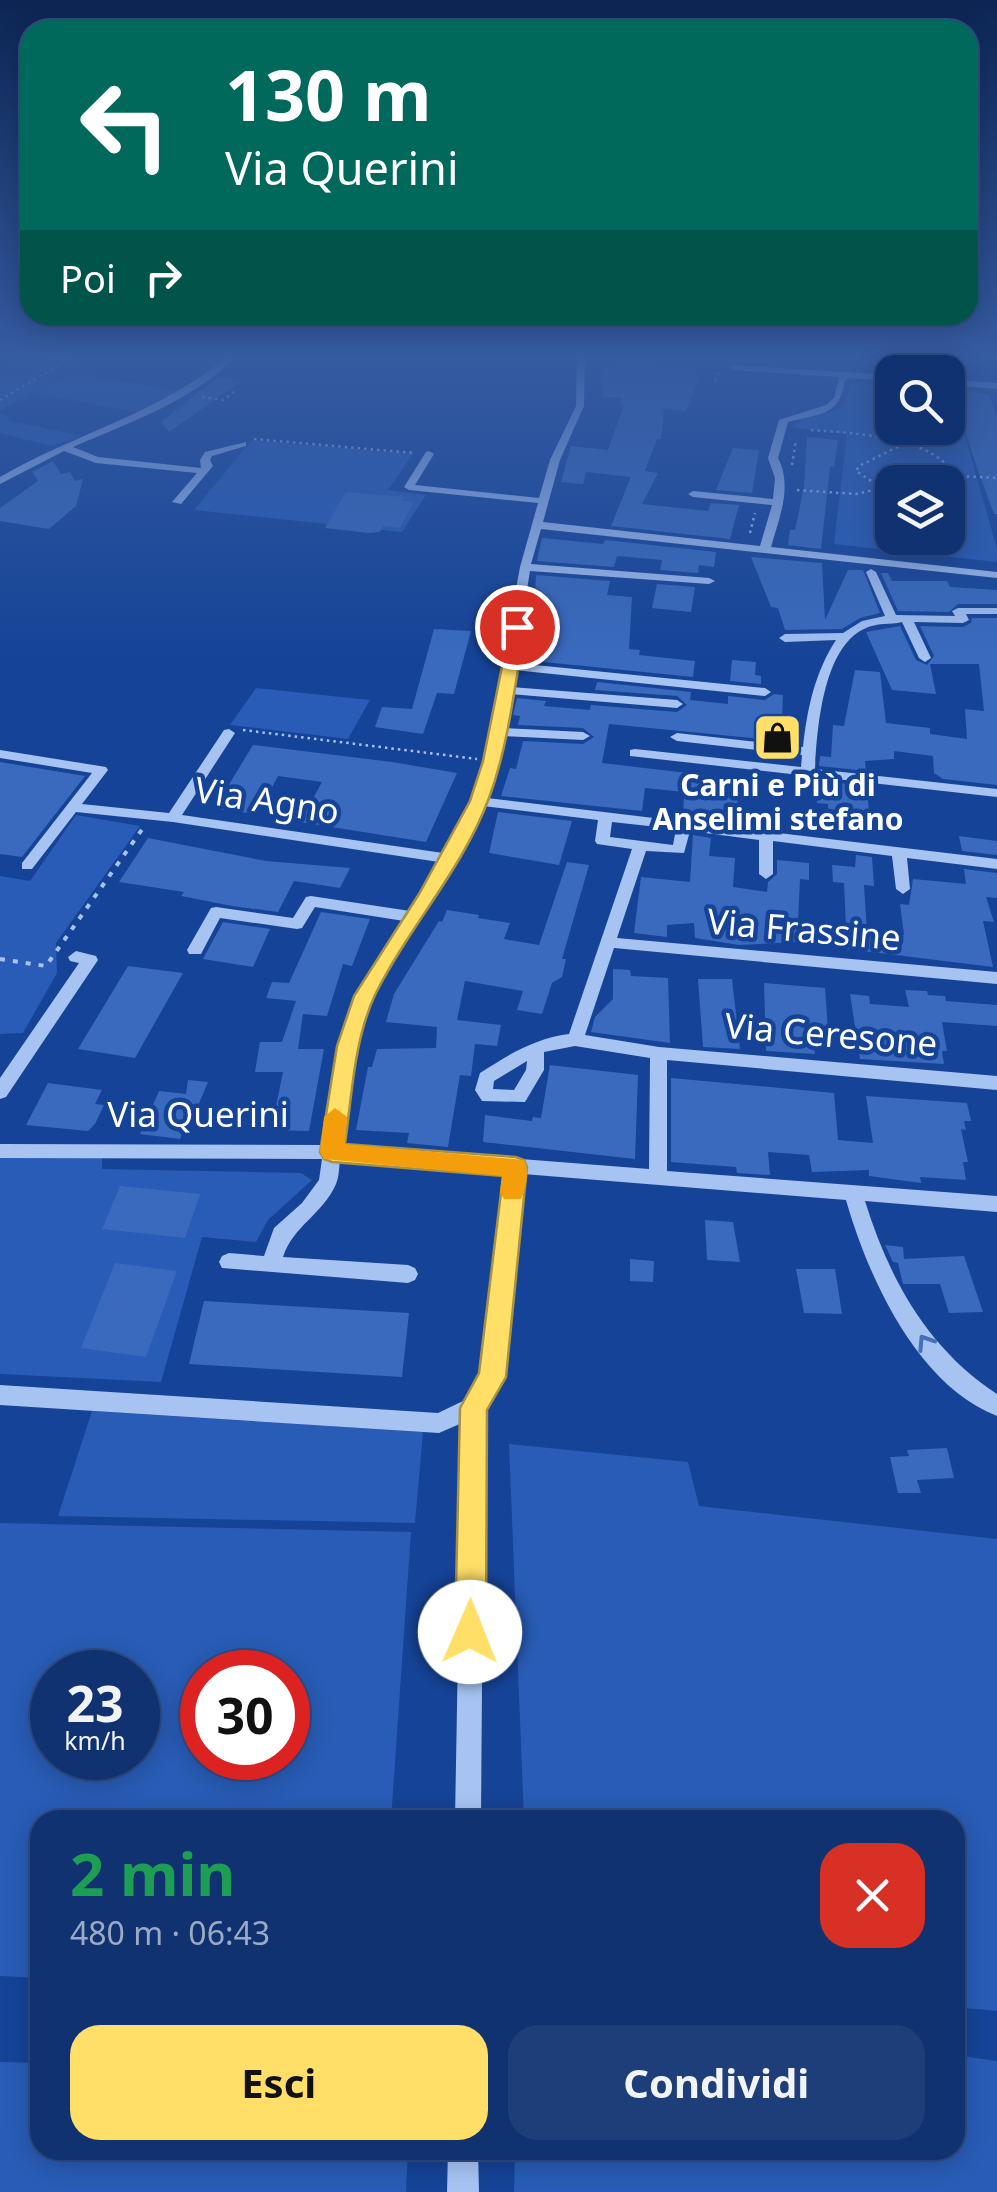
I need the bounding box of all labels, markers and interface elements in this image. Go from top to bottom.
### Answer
text: 130 m [225,46,432,142]
icon: left [60,60,190,190]
text: Via Querini [225,137,459,198]
icon: right [136,250,191,305]
text: Poi [60,252,116,304]
map controls [875,355,965,555]
button: search [875,355,965,445]
button: layers [875,465,965,555]
pin [475,585,560,670]
icon: arrive [490,600,545,655]
shop icon: Carni e Più di Anselimi stefano [752,711,804,763]
place label: Carni e Più di Anselimi stefano [653,764,903,839]
street label: Via Agno [192,765,343,834]
street label: Via Frassine [705,897,903,960]
street label: Via Ceresone [723,1001,939,1066]
street label: Via Querini [107,1090,289,1137]
one-way arrow [918,1335,937,1353]
position arrow [418,1580,522,1684]
speed limit sign: 30 [180,1650,310,1780]
text: 23 [66,1669,124,1737]
text: km/h [64,1723,126,1757]
text: 2 min [70,1832,235,1914]
button: close [820,1843,925,1948]
text: 480 m · 06:43 [70,1911,270,1954]
button: Esci [70,2025,488,2140]
button: Condividi [508,2025,925,2140]

